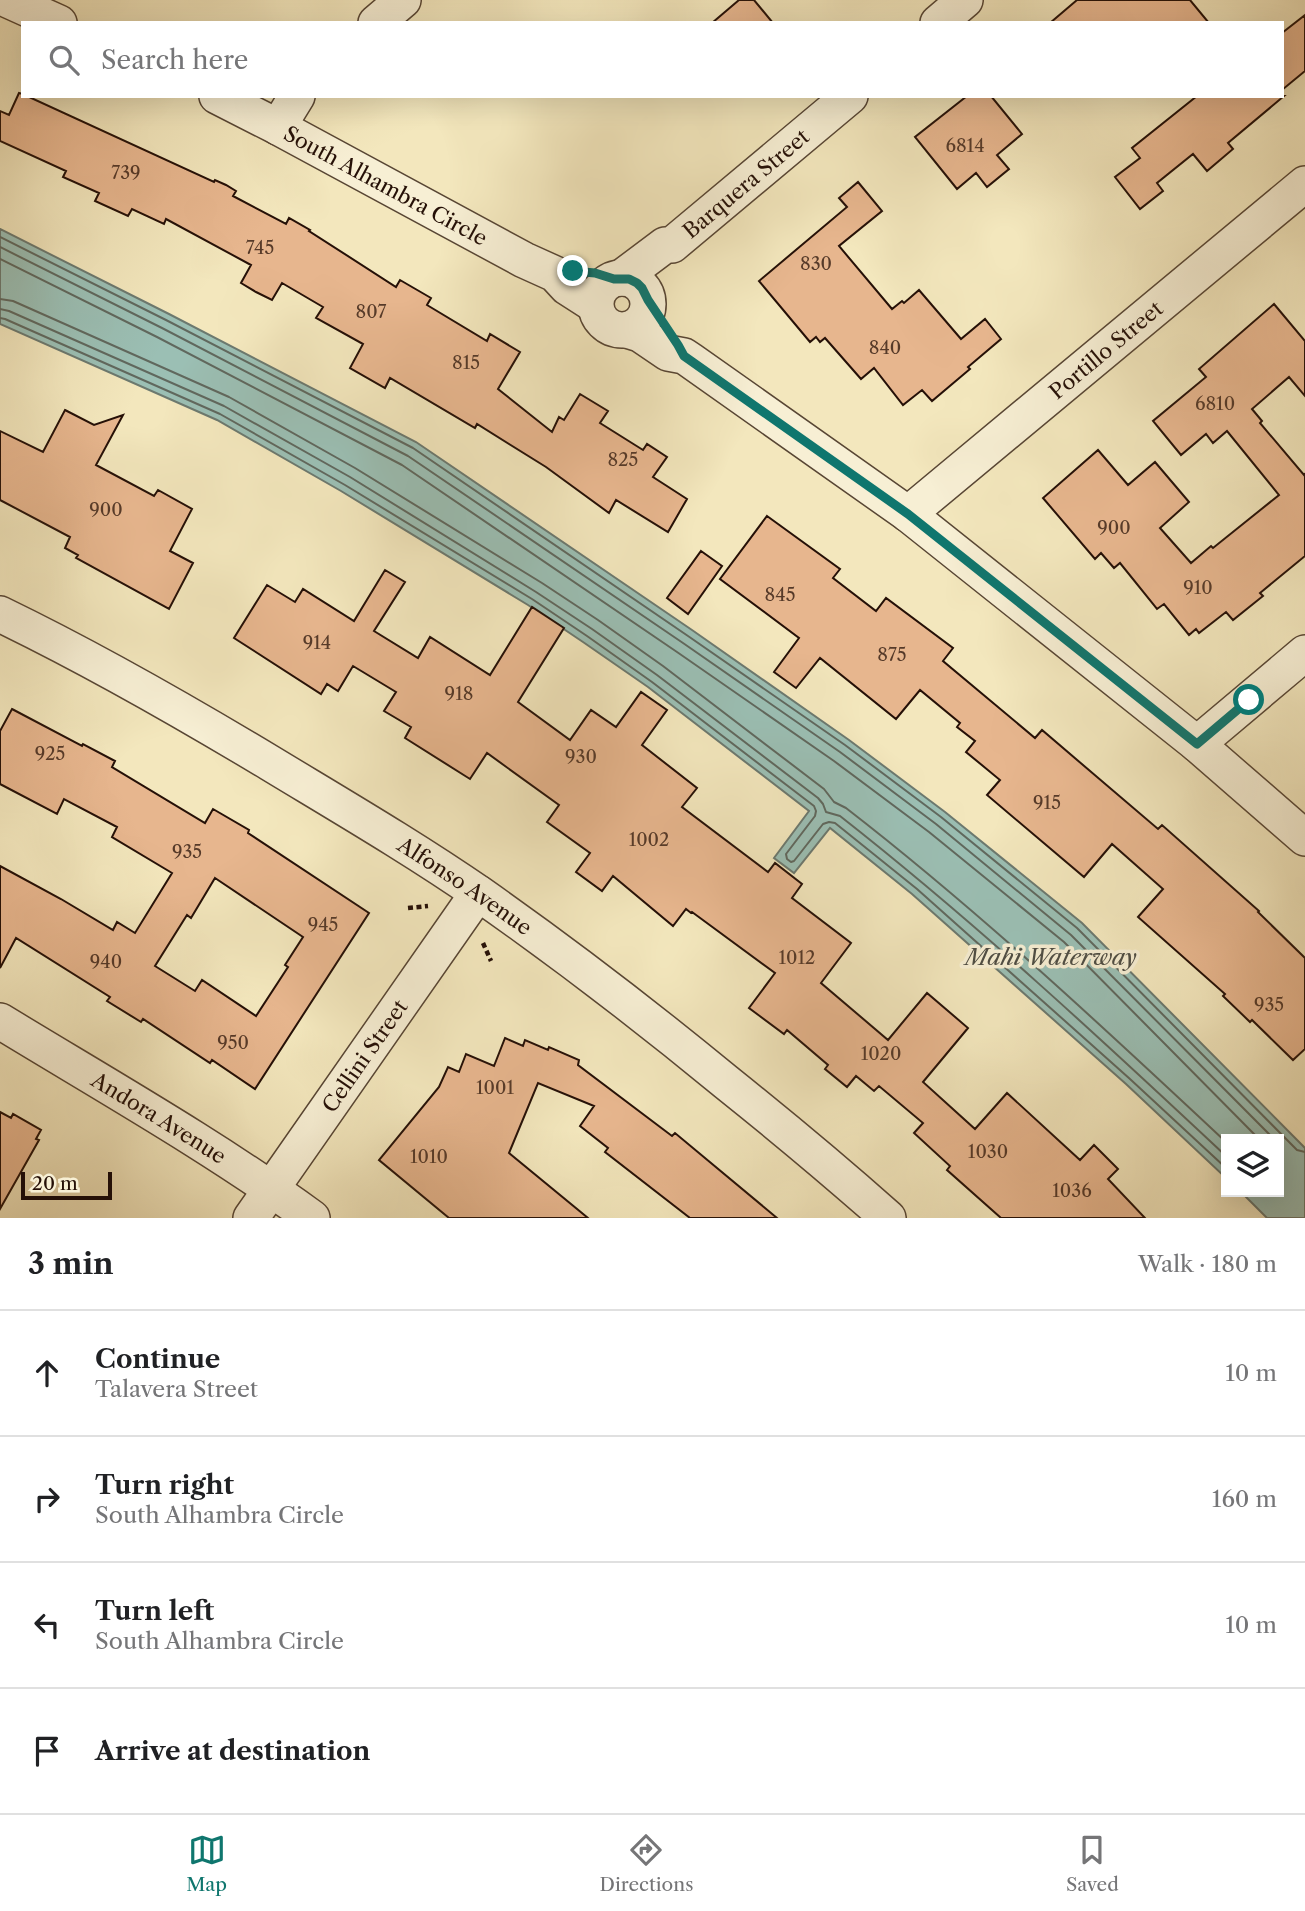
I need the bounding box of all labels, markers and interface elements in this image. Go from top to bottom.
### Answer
search box [21,21,1284,98]
icon: search [45,41,83,79]
text: Search here [101,44,248,76]
street label: South Alhambra Circle [280,120,492,250]
street label: Barquera Street [678,123,814,243]
house number: 6814 [945,135,985,157]
house number: 739 [111,162,141,184]
house number: 745 [246,237,274,259]
house number: 830 [800,253,832,275]
route end [557,255,588,286]
street label: Portillo Street [1044,295,1168,404]
house number: 807 [356,301,387,323]
house number: 840 [869,337,901,359]
house number: 815 [452,352,480,374]
house number: 6810 [1195,393,1235,415]
house number: 825 [608,449,638,471]
house number: 900 [89,499,123,521]
house number: 900 [1097,517,1131,539]
house number: 910 [1183,577,1213,599]
house number: 845 [765,584,795,606]
house number: 914 [303,632,331,654]
house number: 875 [877,644,907,666]
house number: 918 [445,683,473,705]
route start [1233,684,1264,715]
house number: 925 [35,743,65,765]
house number: 930 [565,746,597,768]
house number: 915 [1033,792,1061,814]
house number: 1002 [629,829,669,851]
street label: Alfonso Avenue [393,831,537,940]
house number: 935 [172,841,202,863]
house number: 945 [308,914,338,936]
water label: Mahi Waterway [962,943,1137,971]
house number: 1012 [779,947,815,969]
house number: 940 [90,951,122,973]
street label: Cellini Street [316,994,413,1117]
house number: 935 [1254,994,1284,1016]
house number: 950 [217,1032,249,1054]
house number: 1020 [861,1043,901,1065]
street label: Andora Avenue [86,1066,231,1168]
house number: 1001 [476,1077,514,1099]
map controls [1221,1134,1284,1197]
button: layers [1221,1134,1284,1197]
house number: 1030 [968,1141,1008,1163]
house number: 1010 [410,1146,448,1168]
scale bar [21,1169,112,1201]
text: 20 m [32,1172,78,1195]
house number: 1036 [1052,1180,1092,1202]
text: 3 min [28,1245,114,1282]
text: Walk · 180 m [1138,1250,1277,1278]
text: Continue [95,1343,220,1375]
icon: ahead [28,1354,66,1392]
text: 10 m [1225,1359,1277,1387]
text: Talavera Street [95,1375,258,1403]
text: Turn right [95,1469,234,1501]
icon: right [28,1480,66,1518]
text: 160 m [1212,1485,1277,1513]
text: South Alhambra Circle [95,1501,344,1529]
text: Turn left [95,1595,214,1627]
icon: left [28,1606,66,1644]
text: 10 m [1225,1611,1277,1639]
text: South Alhambra Circle [95,1627,344,1655]
icon: arrive [28,1732,66,1770]
text: Arrive at destination [95,1735,370,1767]
tab: Map [186,1831,227,1896]
tab: Directions [600,1831,693,1896]
tab: Saved [1066,1831,1119,1896]

